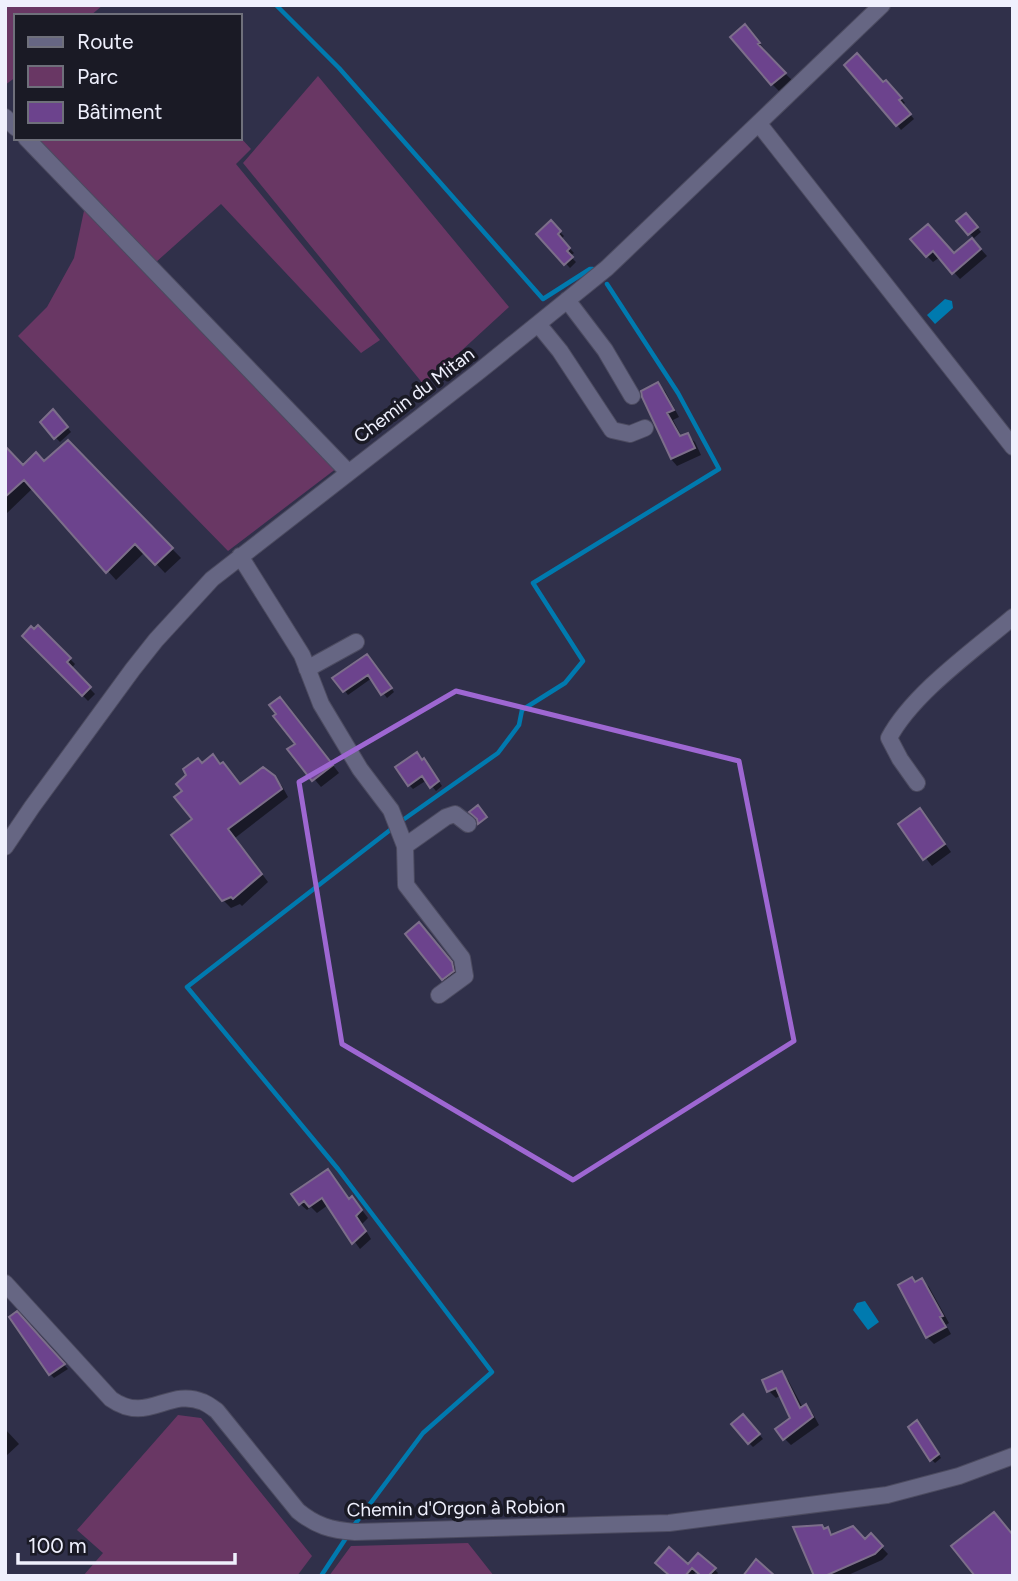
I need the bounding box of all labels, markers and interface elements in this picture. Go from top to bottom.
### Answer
legend [14,14,242,140]
text: Route [77,29,133,54]
text: Parc [77,64,118,89]
text: Bâtiment [77,99,162,124]
street label: Chemin du Mitan [349,342,479,448]
street label: Chemin d'Orgon à Robion [347,1495,565,1521]
scale bar [18,1522,234,1566]
text: 100 m [28,1533,87,1558]

